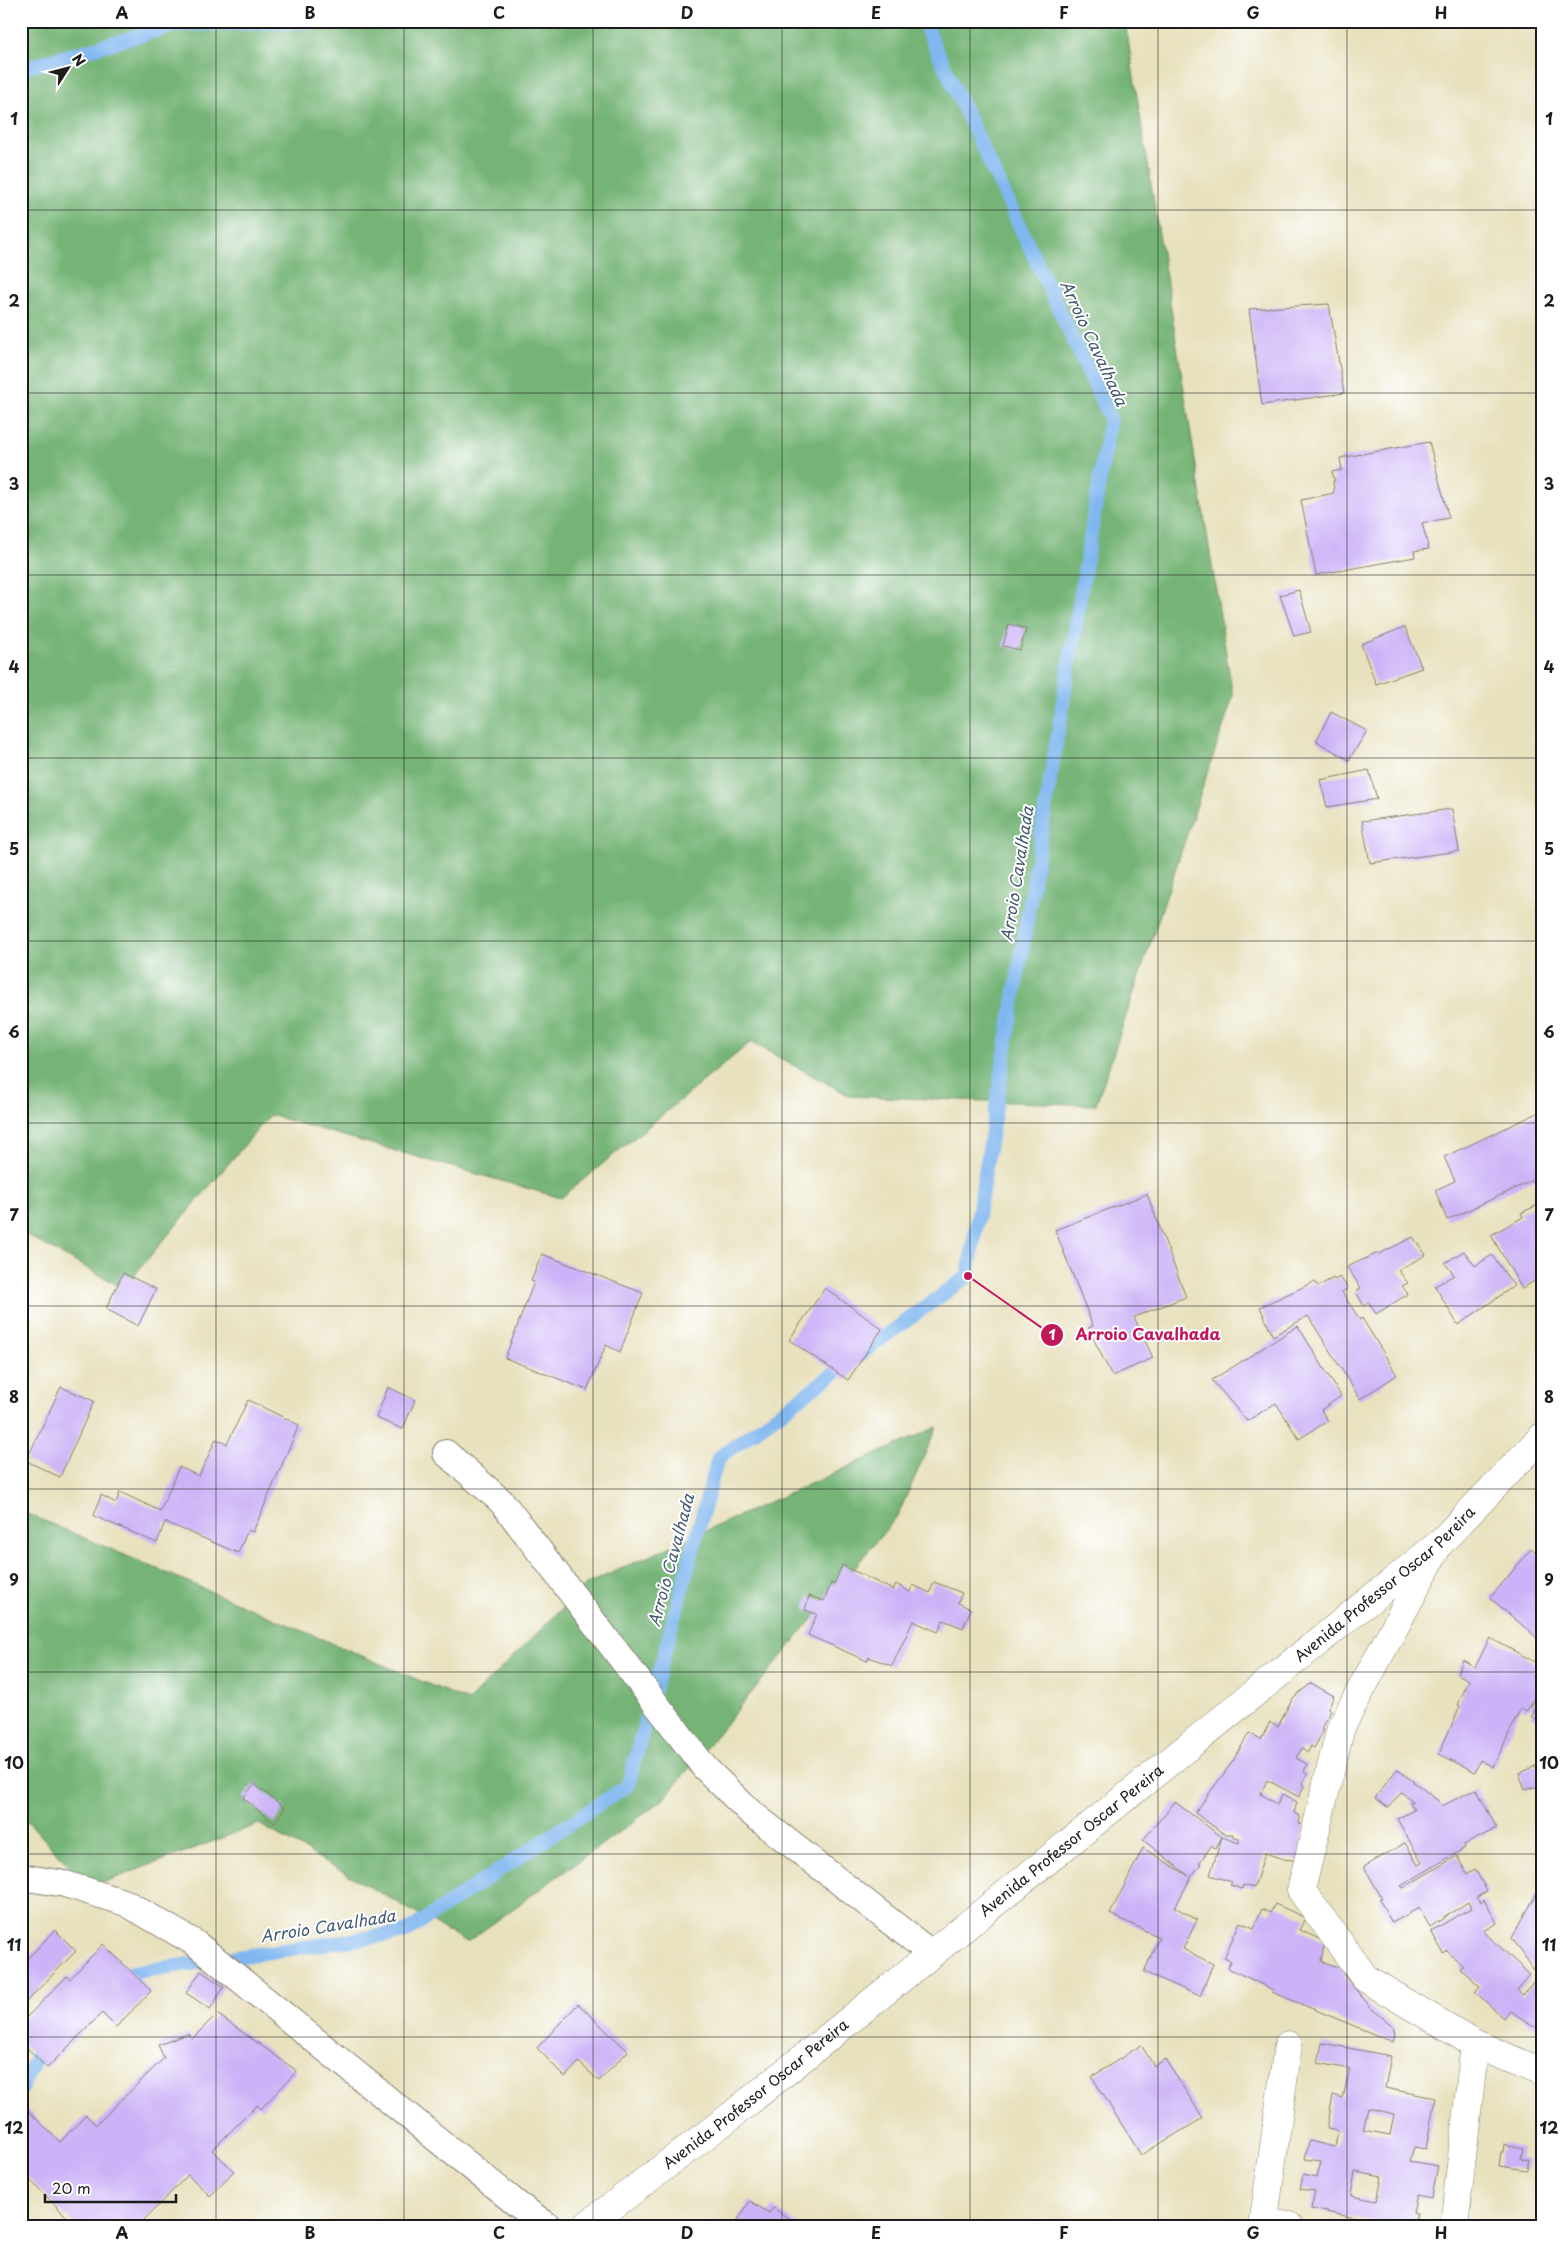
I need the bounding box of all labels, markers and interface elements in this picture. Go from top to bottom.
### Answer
text: A [116,0,129,24]
text: B [305,0,316,24]
text: C [493,0,505,24]
text: D [681,0,693,24]
text: E [871,0,881,24]
text: F [1059,0,1069,24]
text: G [1246,0,1260,24]
text: H [1435,0,1447,24]
north arrow [42,42,92,92]
text: N [67,49,91,71]
text: 1 [10,106,18,130]
text: 1 [1545,106,1553,130]
water label: Arroio Cavalhada [1055,276,1135,410]
text: 2 [8,288,20,312]
text: 2 [1543,288,1555,312]
text: 3 [9,471,19,495]
text: 3 [1544,471,1554,495]
text: 4 [9,654,20,678]
text: 4 [1544,654,1555,678]
water label: Arroio Cavalhada [993,804,1039,943]
text: 5 [9,836,19,860]
text: 5 [1544,836,1554,860]
text: 6 [8,1019,20,1043]
text: 6 [1543,1019,1555,1043]
text: 7 [9,1202,19,1226]
text: 7 [1544,1202,1554,1226]
callout: Arroio Cavalhada [1040,1319,1230,1350]
text: Arroio Cavalhada [1074,1321,1221,1345]
text: 1 [1048,1322,1056,1345]
text: 8 [9,1384,19,1408]
text: 8 [1544,1384,1554,1408]
water label: Arroio Cavalhada [641,1490,700,1629]
street label: Avenida Professor Oscar Pereira [1289,1500,1480,1667]
text: 9 [9,1567,19,1591]
text: 9 [1544,1567,1554,1591]
text: 10 [4,1750,24,1774]
text: 10 [1539,1750,1559,1774]
street label: Avenida Professor Oscar Pereira [974,1758,1168,1921]
water label: Arroio Cavalhada [259,1902,398,1948]
text: 11 [7,1932,21,1956]
text: 11 [1542,1932,1556,1956]
street label: Avenida Professor Oscar Pereira [657,2012,853,2174]
text: 12 [5,2115,23,2139]
text: 12 [1540,2115,1558,2139]
scale bar [45,2172,176,2204]
text: 20 m [52,2176,91,2199]
text: A [116,2220,129,2244]
text: B [305,2220,316,2244]
text: C [493,2220,505,2244]
text: D [681,2220,693,2244]
text: E [871,2220,881,2244]
text: F [1059,2220,1069,2244]
text: G [1246,2220,1260,2244]
text: H [1435,2220,1447,2244]

